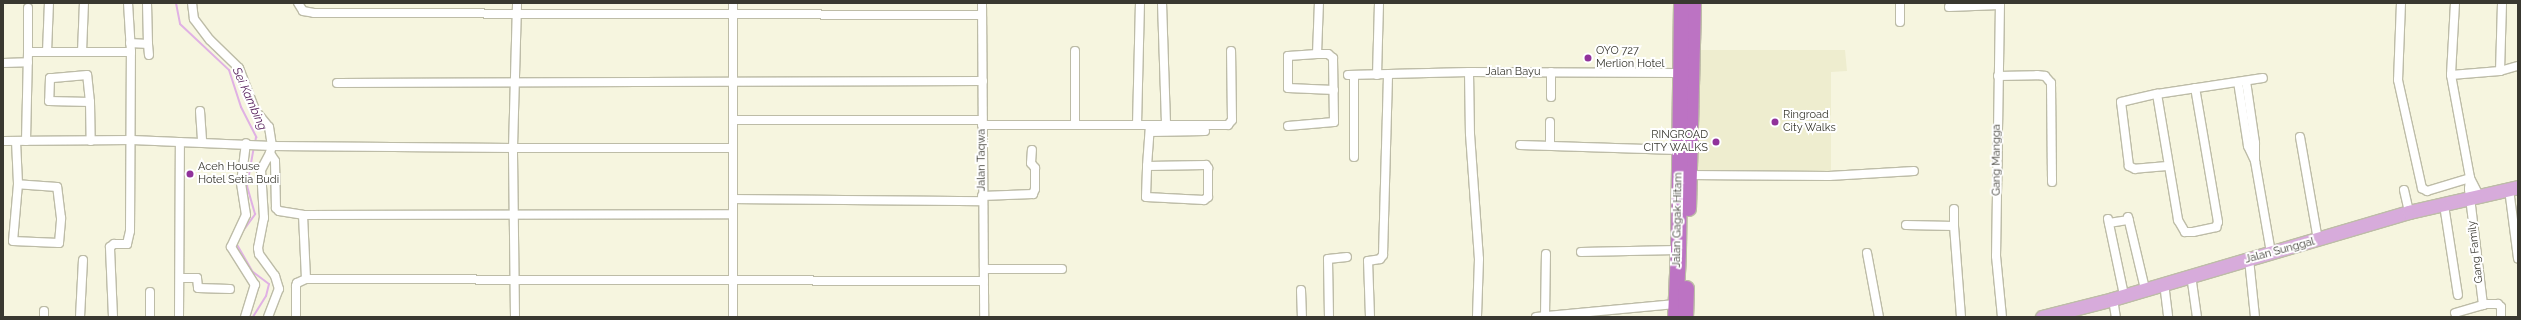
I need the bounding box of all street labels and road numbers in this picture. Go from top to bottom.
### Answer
street label: Jalan Bayu [1485,65,1541,79]
street label: Gang Mangga [1990,124,2004,196]
street label: Jalan Taqwa [975,129,989,191]
street label: Jalan Gagak Hitam [1671,172,1685,268]
street label: Gang Family [2466,220,2486,284]
street label: Jalan Sunggal [2244,235,2316,267]

